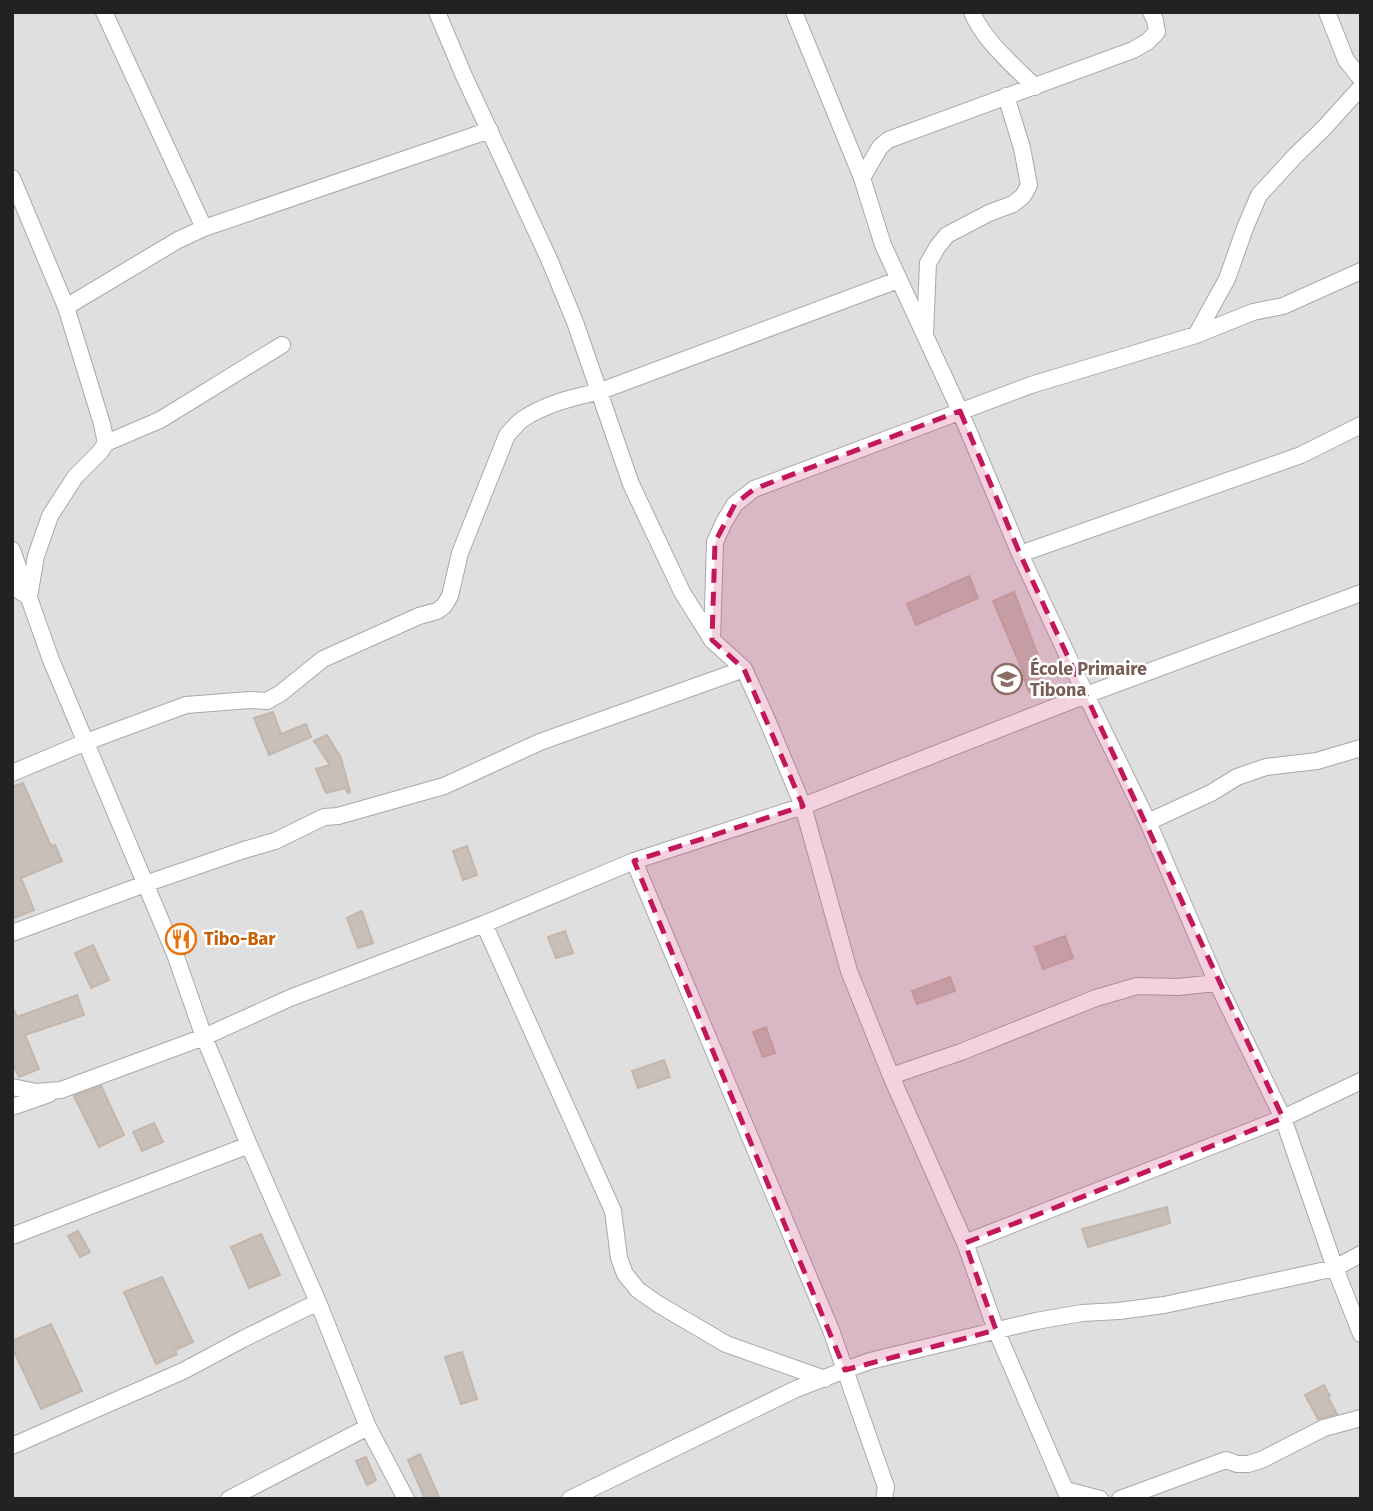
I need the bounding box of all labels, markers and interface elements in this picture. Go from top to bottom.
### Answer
place label: École Primaire Tibona [1030,657,1147,701]
school or university icon: École Primaire Tibona [990,662,1024,696]
restaurant icon: Tibo-Bar [164,922,198,956]
place label: Tibo-Bar [204,928,276,950]

